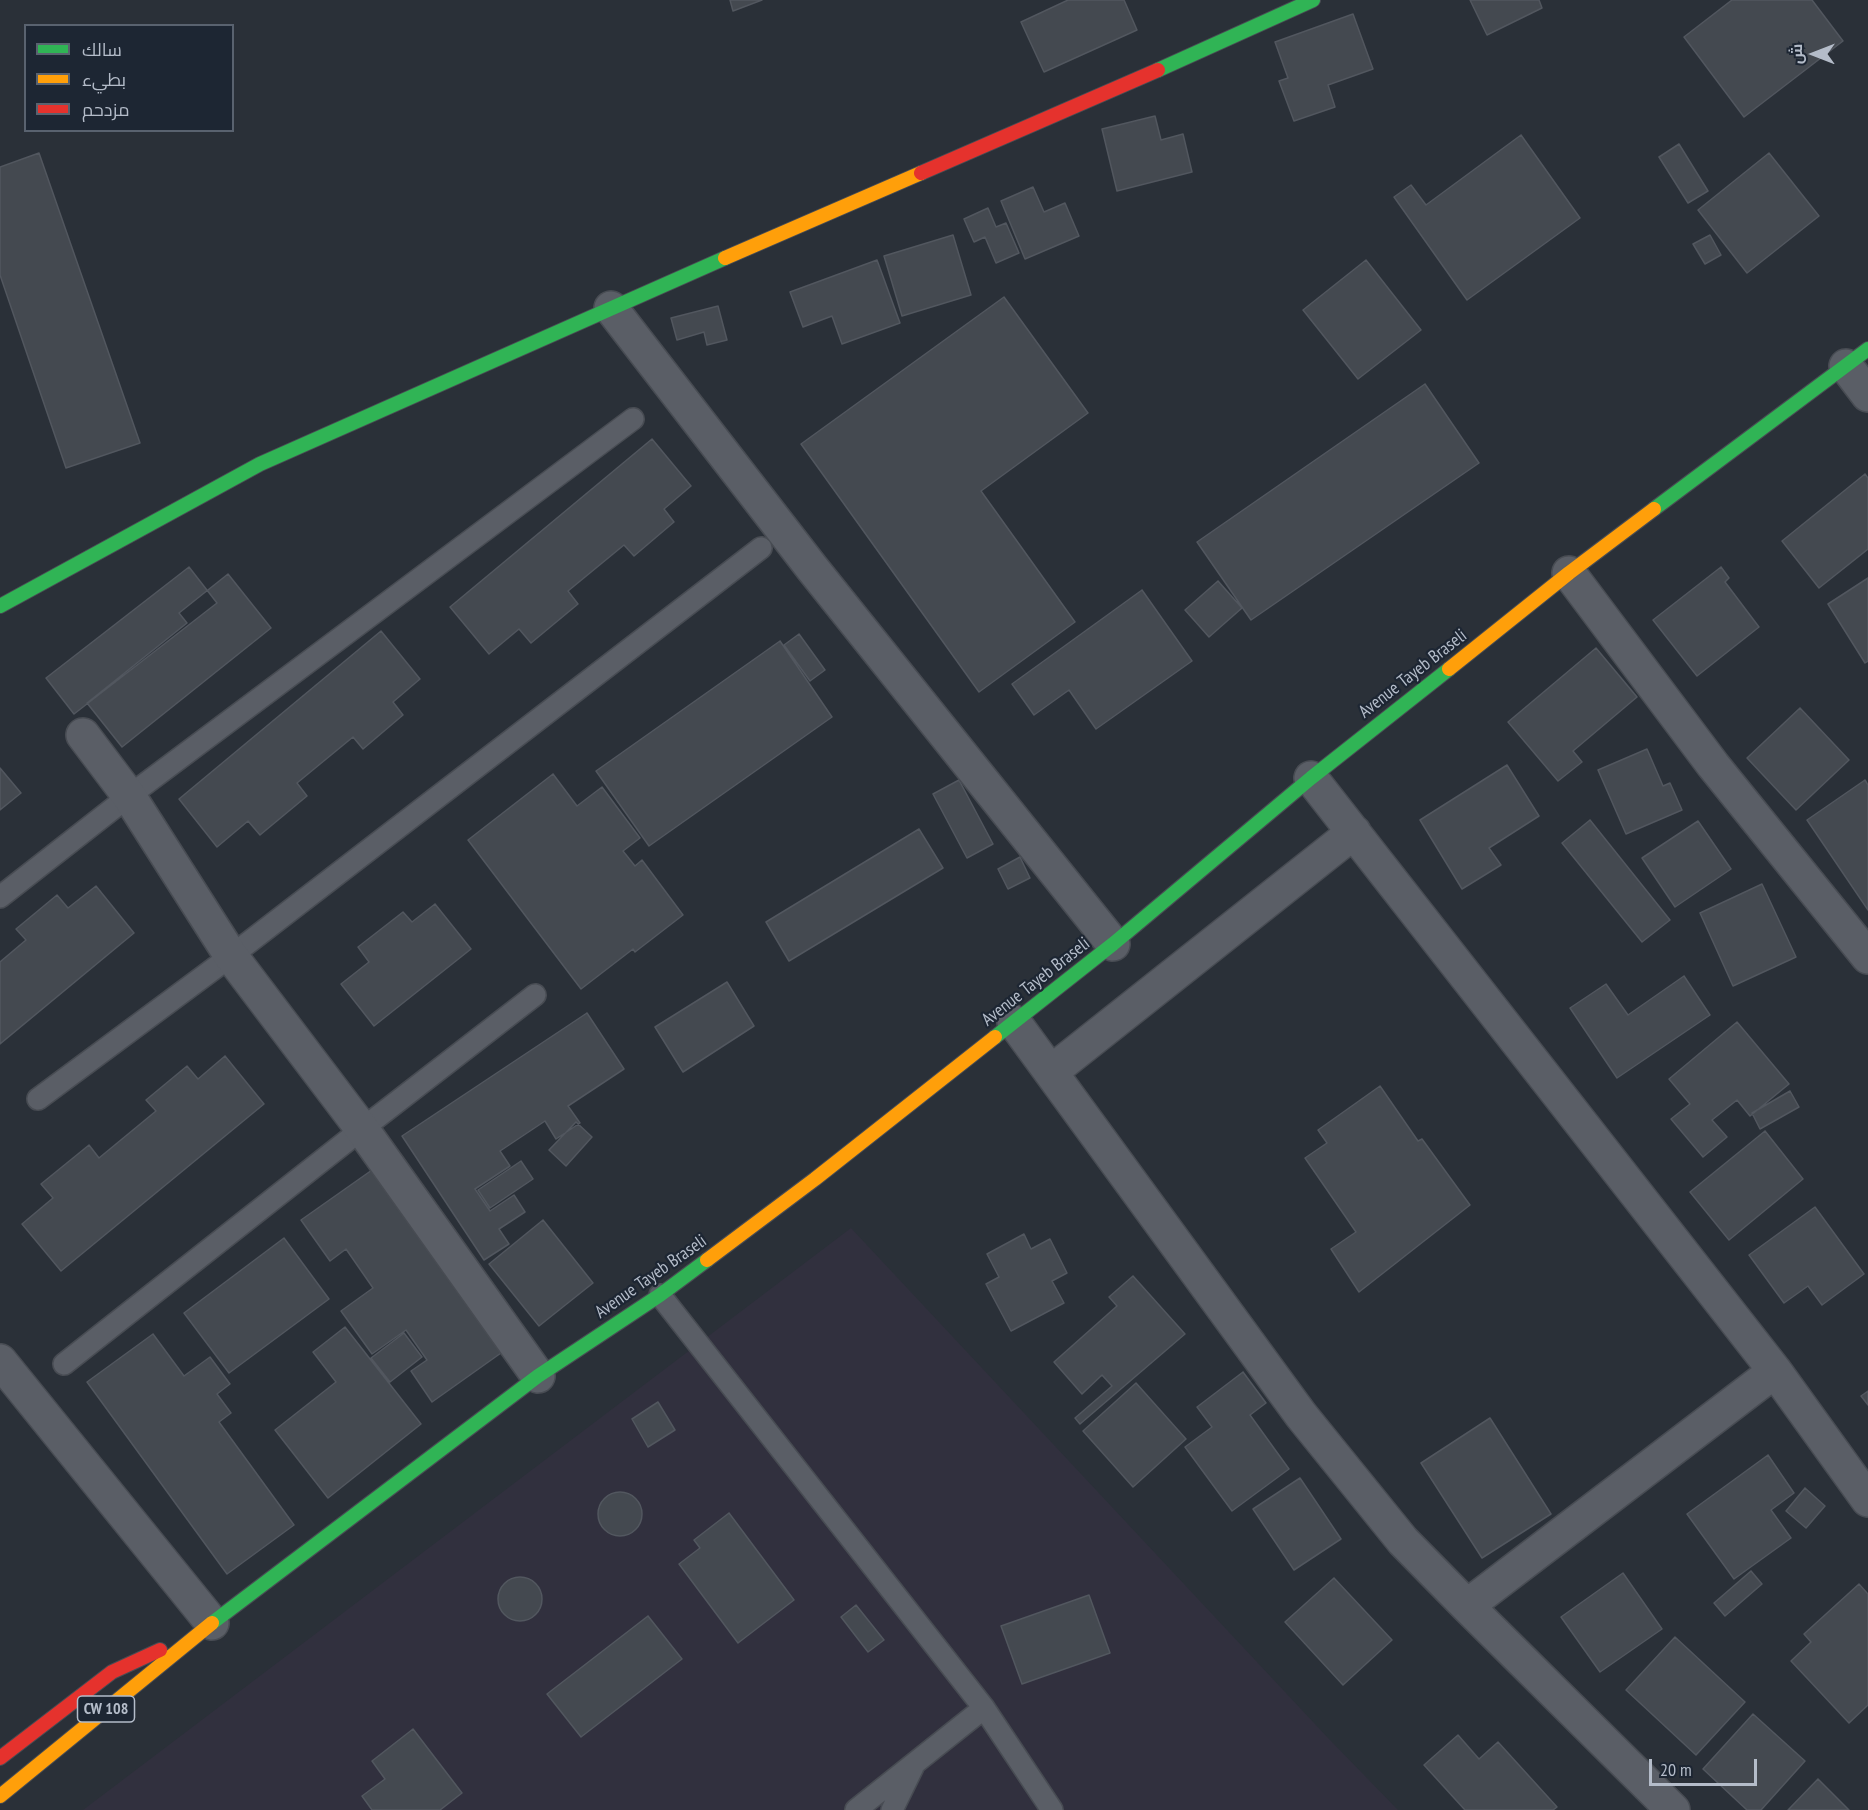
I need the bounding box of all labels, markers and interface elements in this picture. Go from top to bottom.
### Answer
legend [24,24,234,132]
north arrow [1784,24,1844,84]
text: سالك [82,38,122,61]
text: ش [1786,44,1806,64]
text: بطيء [82,68,126,91]
text: مزدحم [82,98,130,121]
street label: Avenue Tayeb Braseli [1355,625,1471,723]
street label: Avenue Tayeb Braseli [978,933,1094,1031]
street label: Avenue Tayeb Braseli [591,1231,711,1323]
road number: CW 108 [78,1696,134,1722]
scale bar [1652,1747,1760,1785]
text: 20 m [1660,1758,1692,1781]

